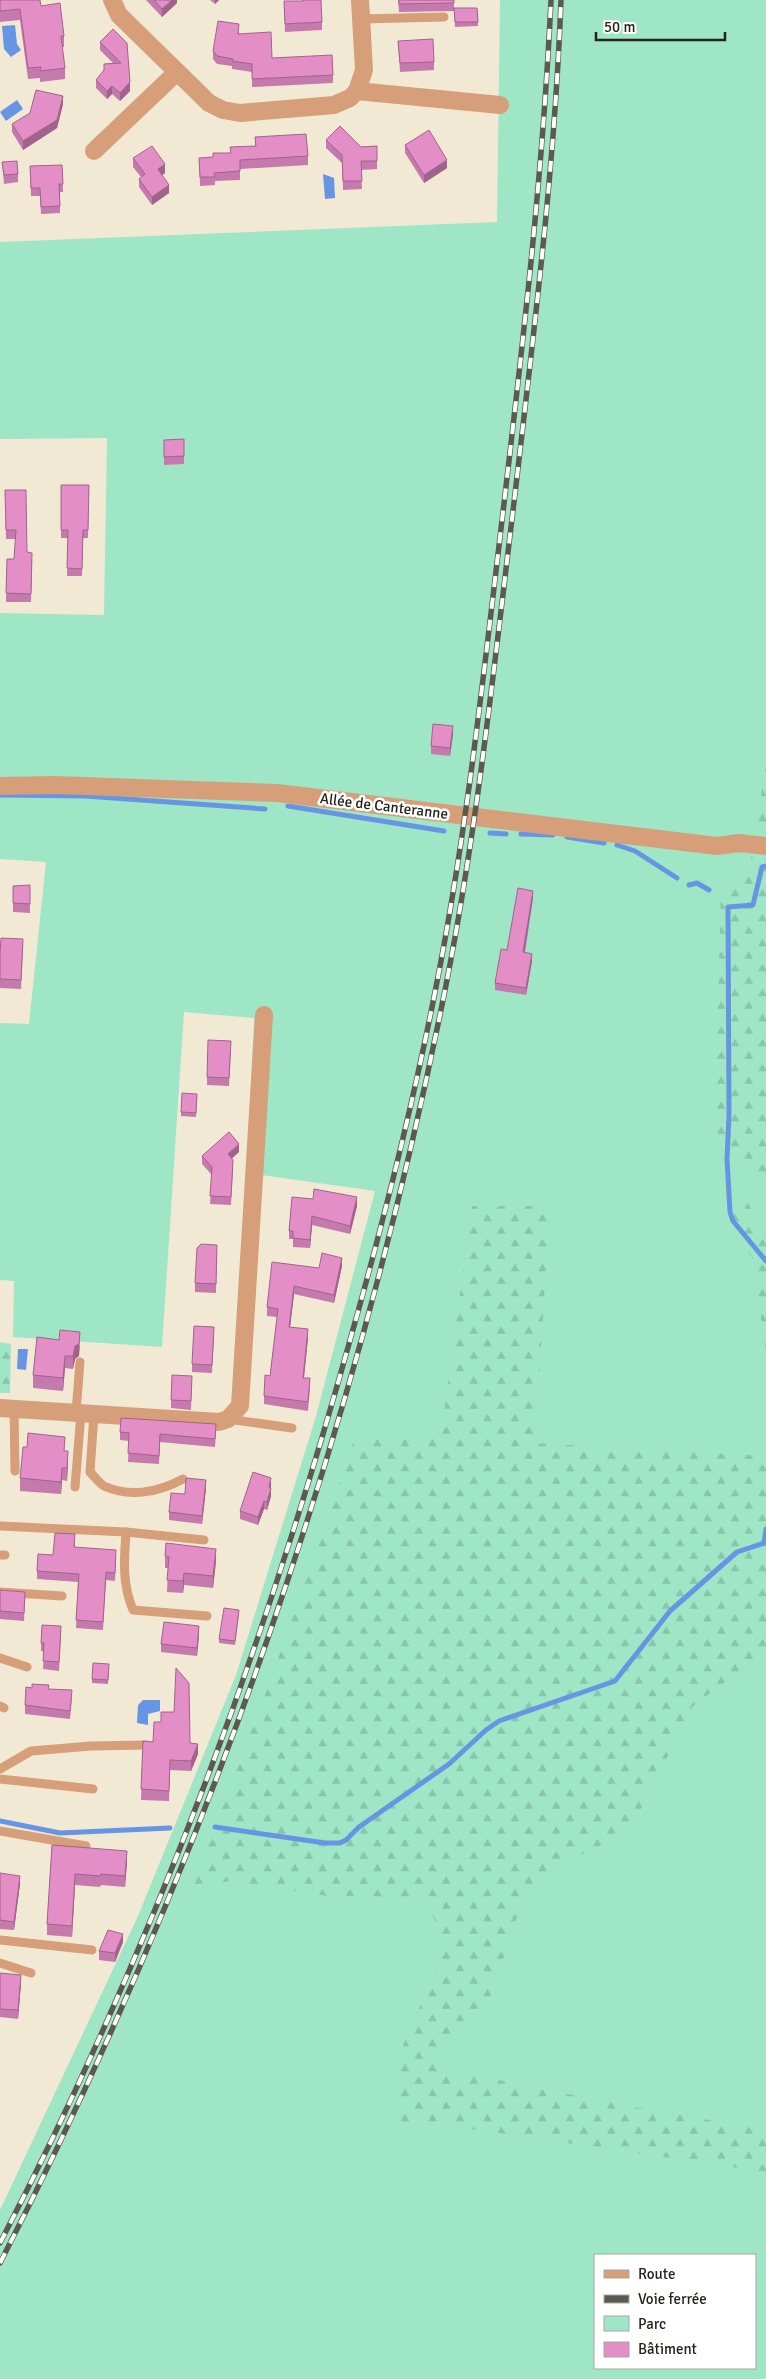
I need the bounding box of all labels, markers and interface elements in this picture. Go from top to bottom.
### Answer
scale bar [596,10,725,42]
text: 50 m [604,18,635,36]
street label: Allée de Canteranne [319,789,449,823]
legend [594,2254,756,2369]
text: Route [638,2265,675,2283]
text: Voie ferrée [638,2290,707,2308]
text: Parc [638,2315,666,2333]
text: Bâtiment [638,2340,697,2358]

